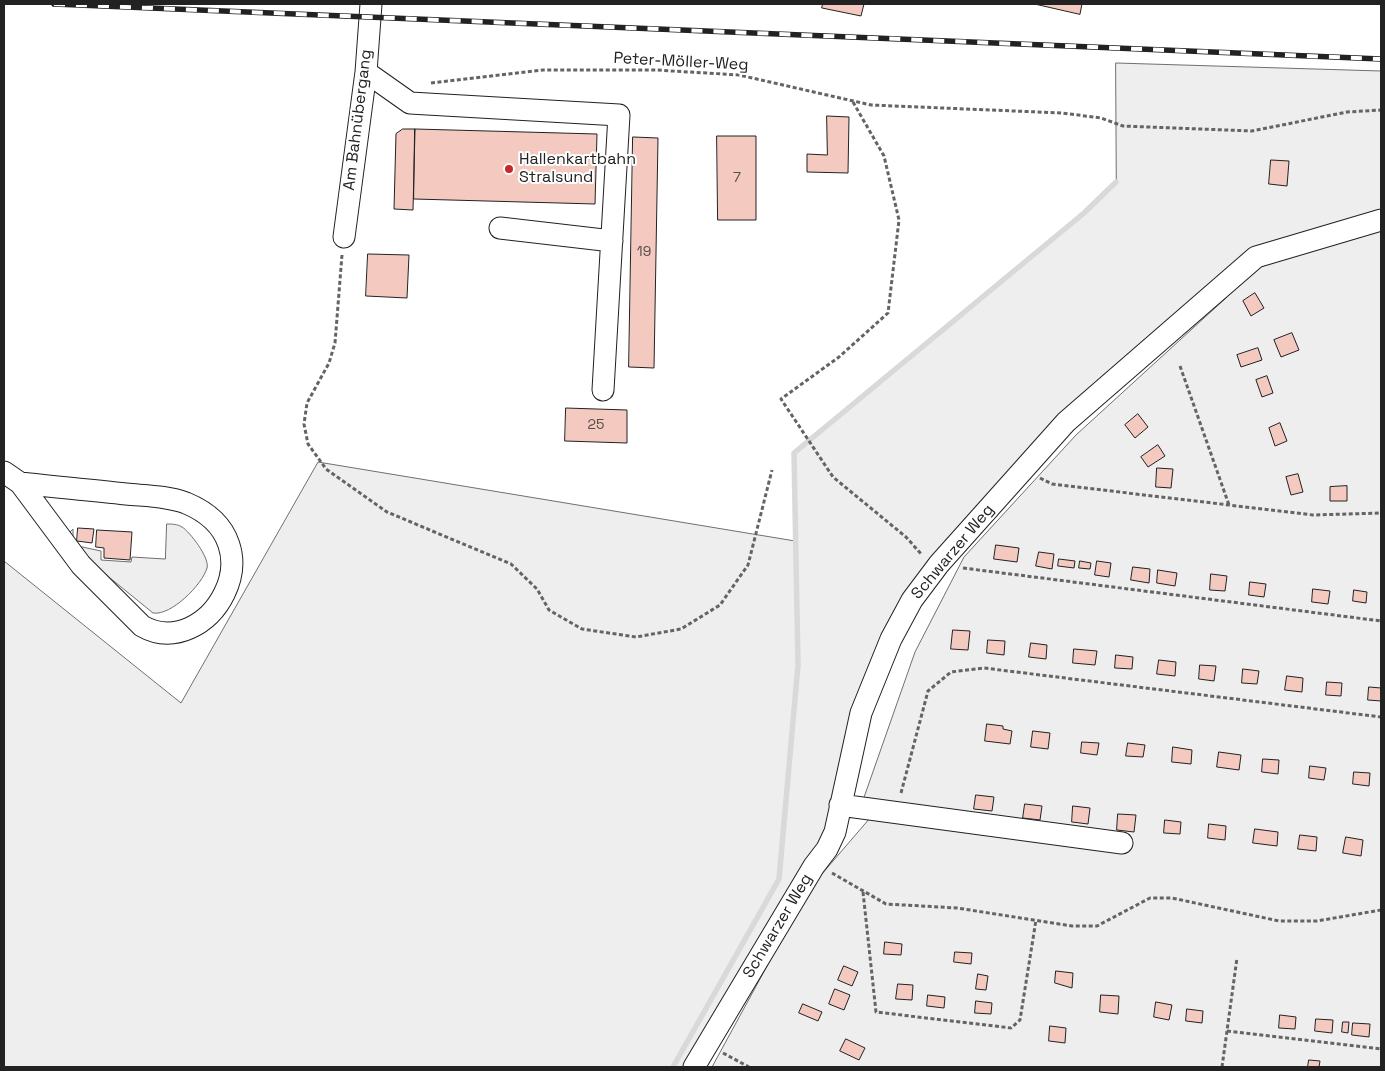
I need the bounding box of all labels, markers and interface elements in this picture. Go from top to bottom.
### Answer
street label: Am Bahnübergang [340,48,376,192]
street label: Peter-Möller-Weg [613,49,749,75]
place label: Hallenkartbahn Stralsund [519,150,636,188]
marker: Hallenkartbahn Stralsund [503,163,515,175]
house number: 7 [733,170,741,186]
house number: 19 [637,244,651,260]
house number: 25 [588,417,604,433]
street label: Schwarzer Weg [908,501,998,603]
street label: Schwarzer Weg [739,870,817,982]

